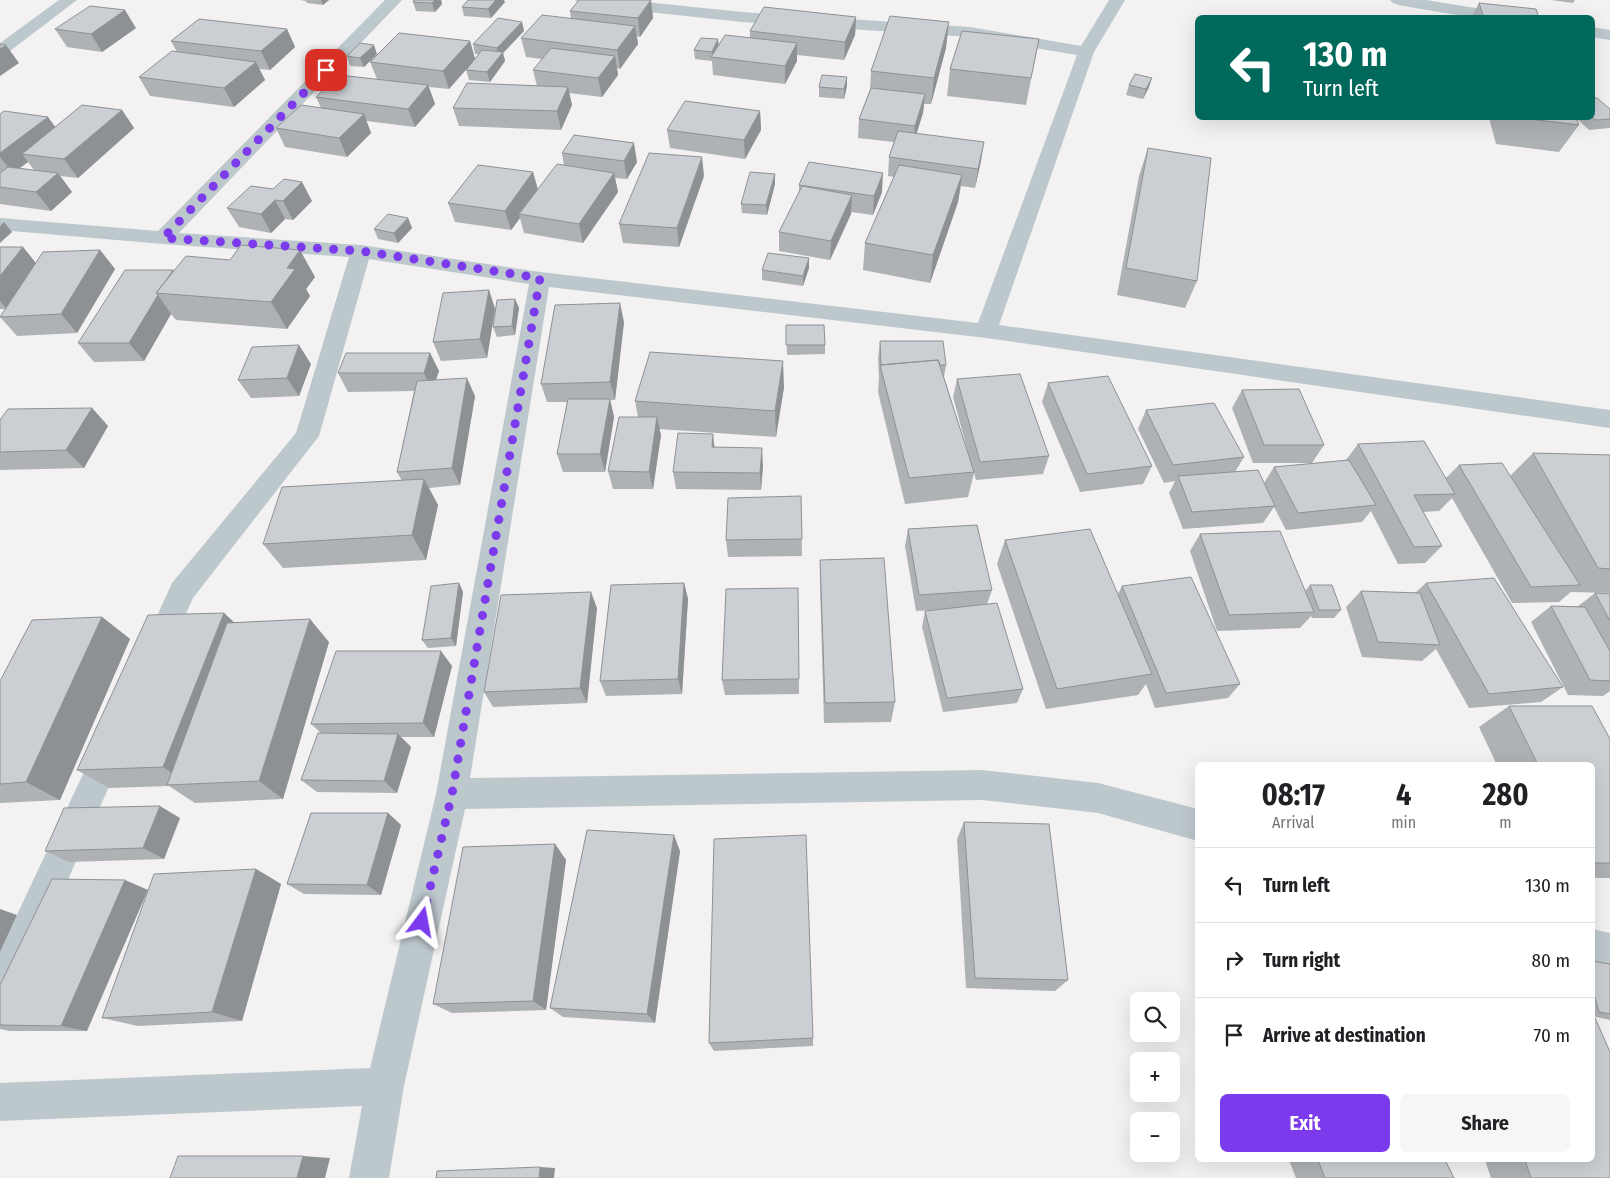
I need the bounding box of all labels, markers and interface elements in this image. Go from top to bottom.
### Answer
text: 130 m [1303,33,1387,75]
icon: left [1220,35,1285,100]
pin [305,49,347,91]
icon: arrive [312,56,340,84]
text: Turn left [1303,75,1379,102]
text: 08:17 [1261,777,1325,813]
text: 4 [1396,777,1411,813]
text: 280 [1482,777,1529,813]
text: Arrival [1272,813,1314,832]
text: min [1391,813,1416,832]
text: m [1499,813,1512,832]
icon: left [1220,871,1248,899]
text: Turn left [1263,874,1330,897]
text: 130 m [1525,874,1570,897]
position arrow [395,895,447,947]
icon: right [1220,946,1248,974]
text: Turn right [1263,949,1340,972]
text: 80 m [1532,949,1570,972]
map controls [1130,992,1180,1162]
button: search [1130,992,1180,1042]
icon: arrive [1220,1021,1248,1049]
text: Arrive at destination [1263,1024,1426,1047]
text: 70 m [1534,1024,1570,1047]
button: + [1130,1052,1180,1102]
button: Exit [1220,1094,1390,1152]
button: Share [1400,1094,1570,1152]
button: − [1130,1112,1180,1162]

